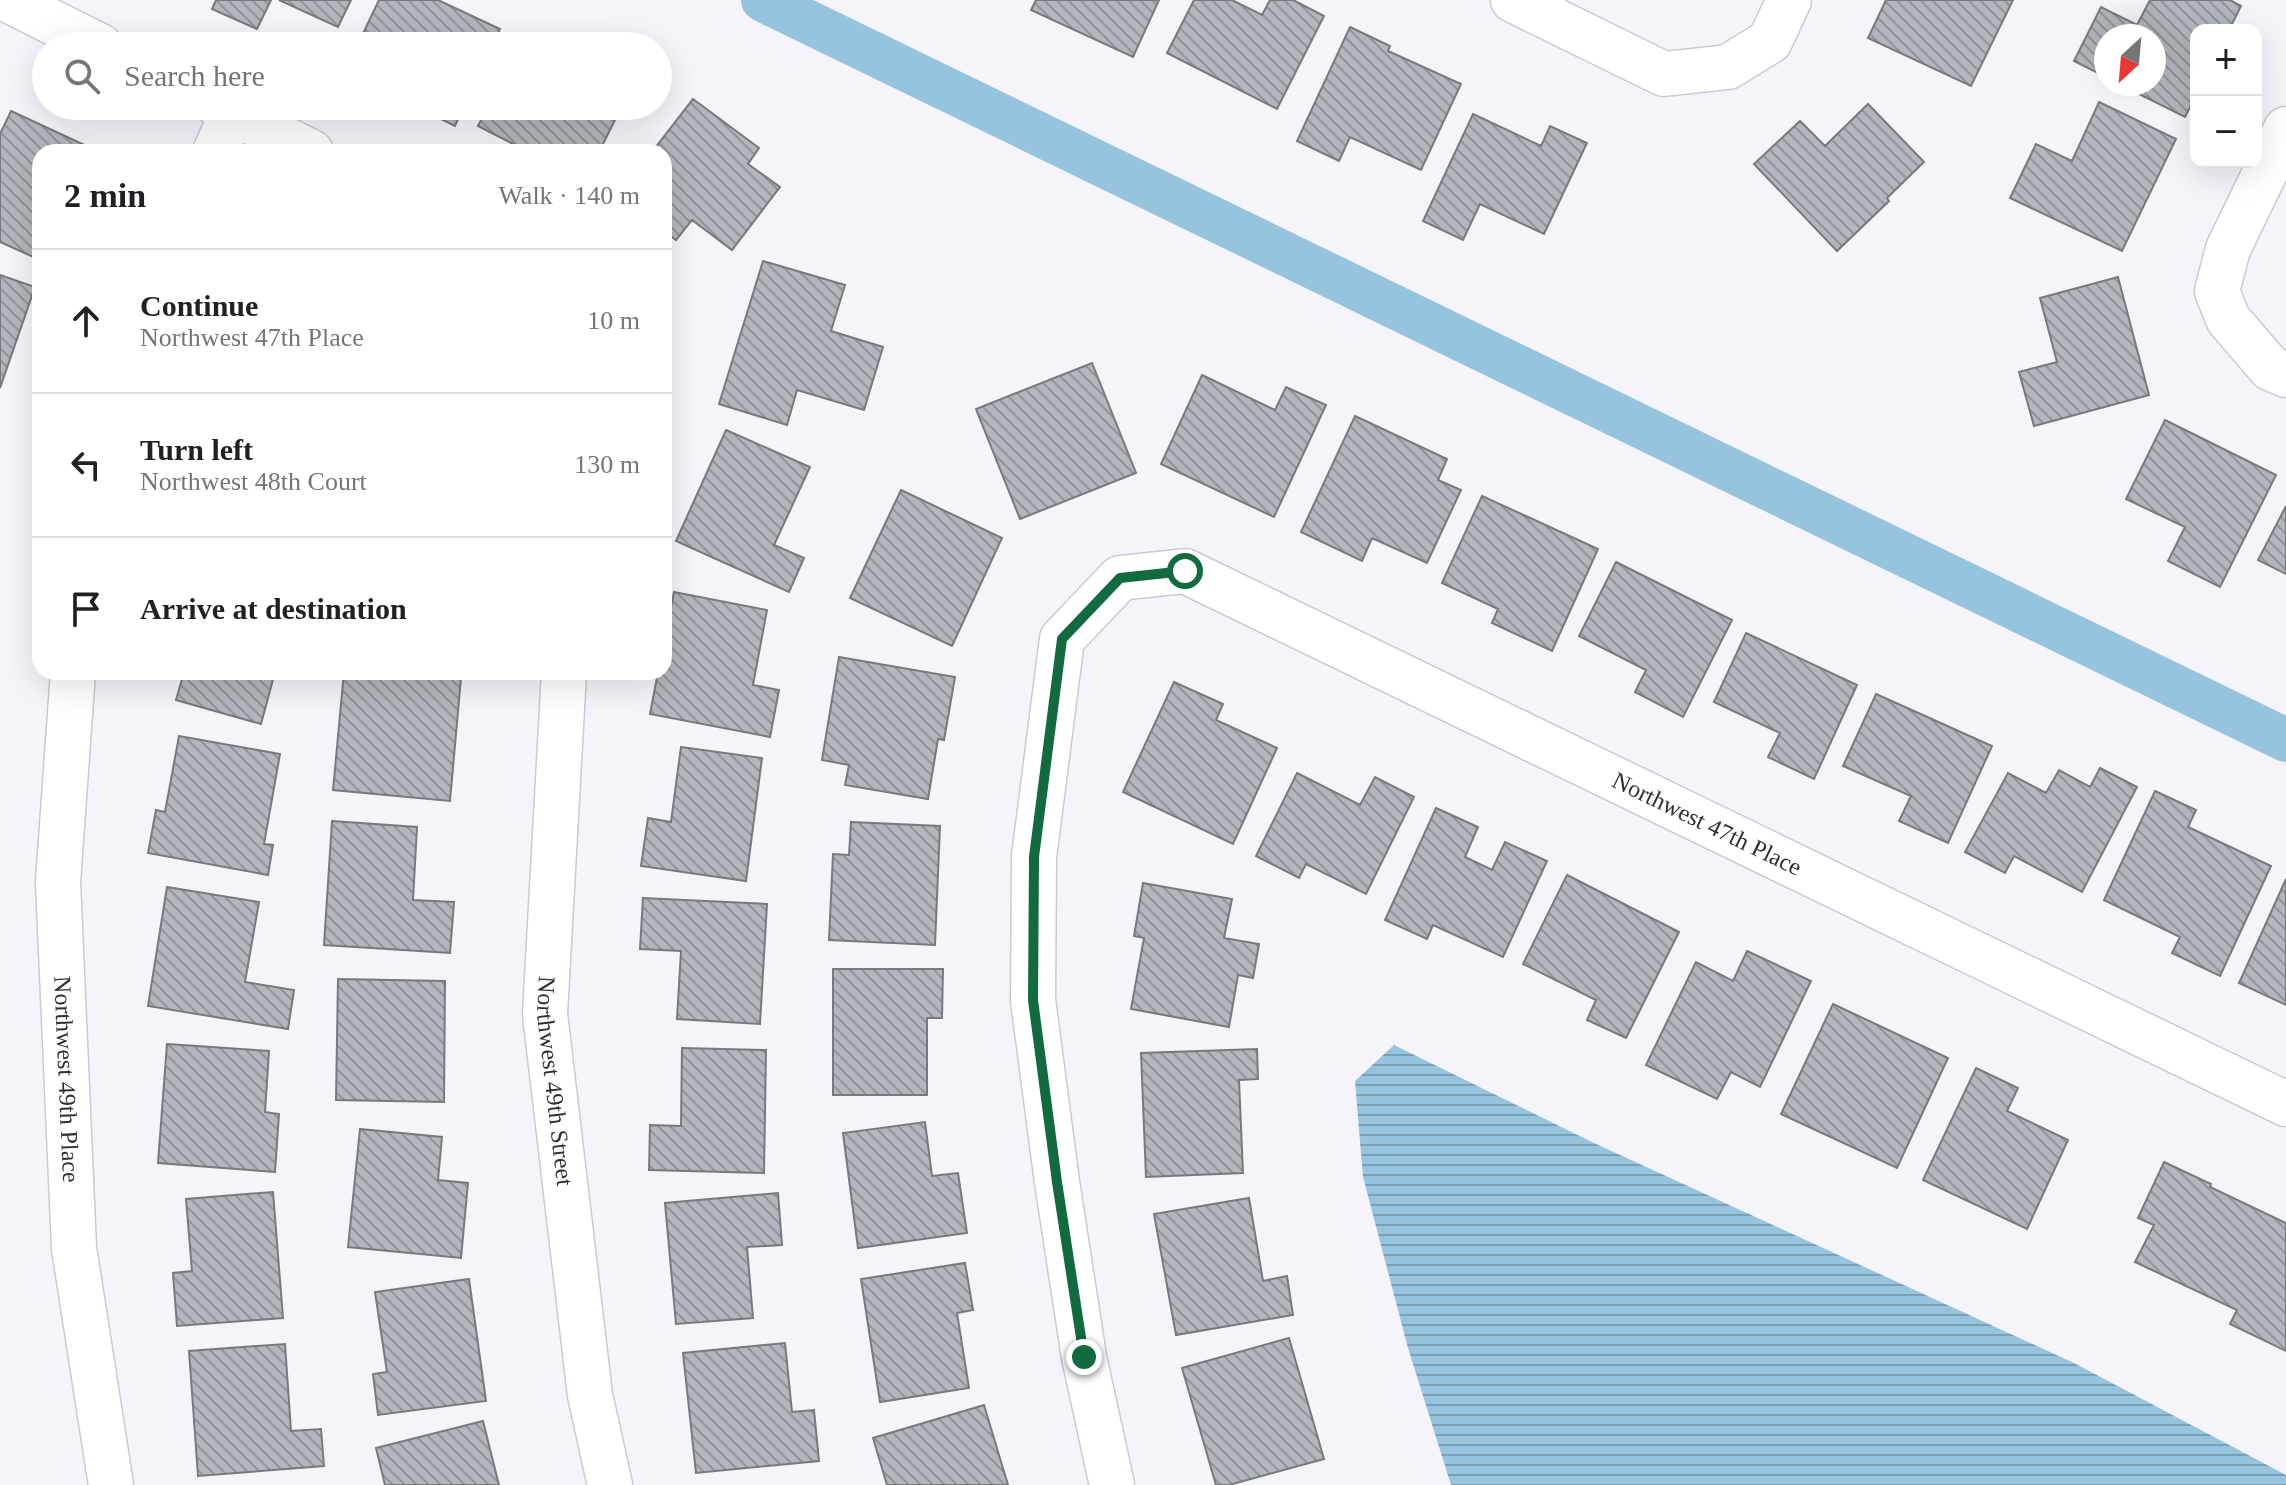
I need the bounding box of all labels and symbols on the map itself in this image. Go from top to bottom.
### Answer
north arrow [2094,24,2166,96]
route start [1167,553,1203,589]
street label: Northwest 47th Place [1608,767,1806,880]
street label: Northwest 49th Place [49,975,84,1183]
street label: Northwest 49th Street [532,975,578,1187]
route end [1066,1339,1102,1375]

